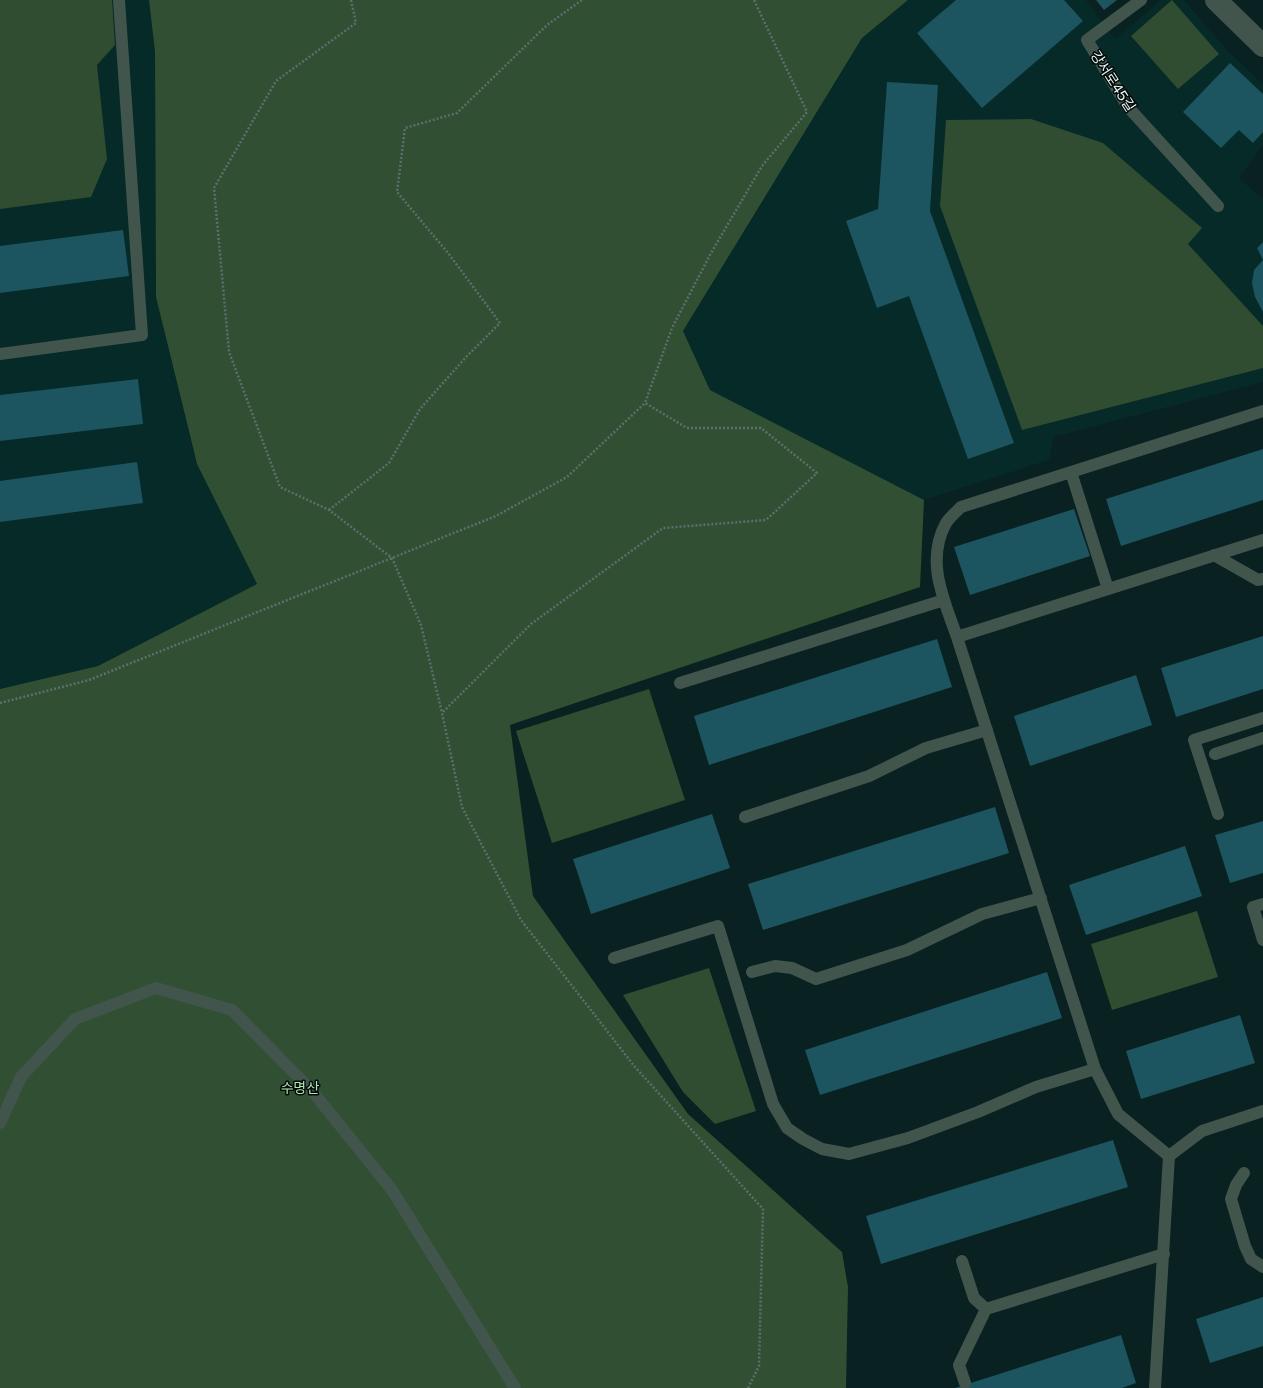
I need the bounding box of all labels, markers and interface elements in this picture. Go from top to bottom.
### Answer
street label: 강서로45길 [1087,48,1139,114]
park label: 수명산 [281,1080,319,1096]

